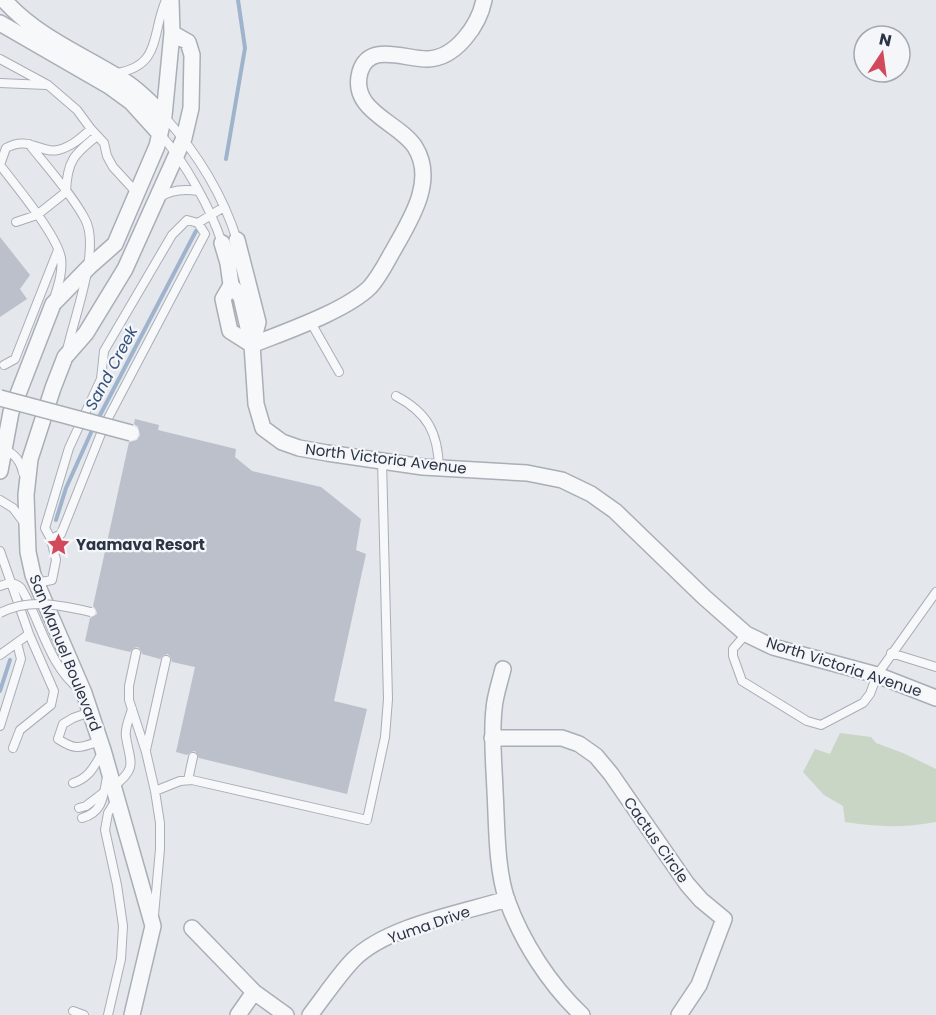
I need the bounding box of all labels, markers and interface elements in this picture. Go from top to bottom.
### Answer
north arrow [852,24,912,84]
text: N [877,27,894,52]
water label: Sand Creek [80,321,144,414]
street label: North Victoria Avenue [304,438,468,479]
place icon: Yaamava Resort [45,532,71,558]
place label: Yaamava Resort [76,534,205,555]
street label: San Manuel Boulevard [24,571,107,734]
street label: North Victoria Avenue [764,631,925,702]
street label: Cactus Circle [619,792,694,887]
street label: Yuma Drive [385,901,473,948]

